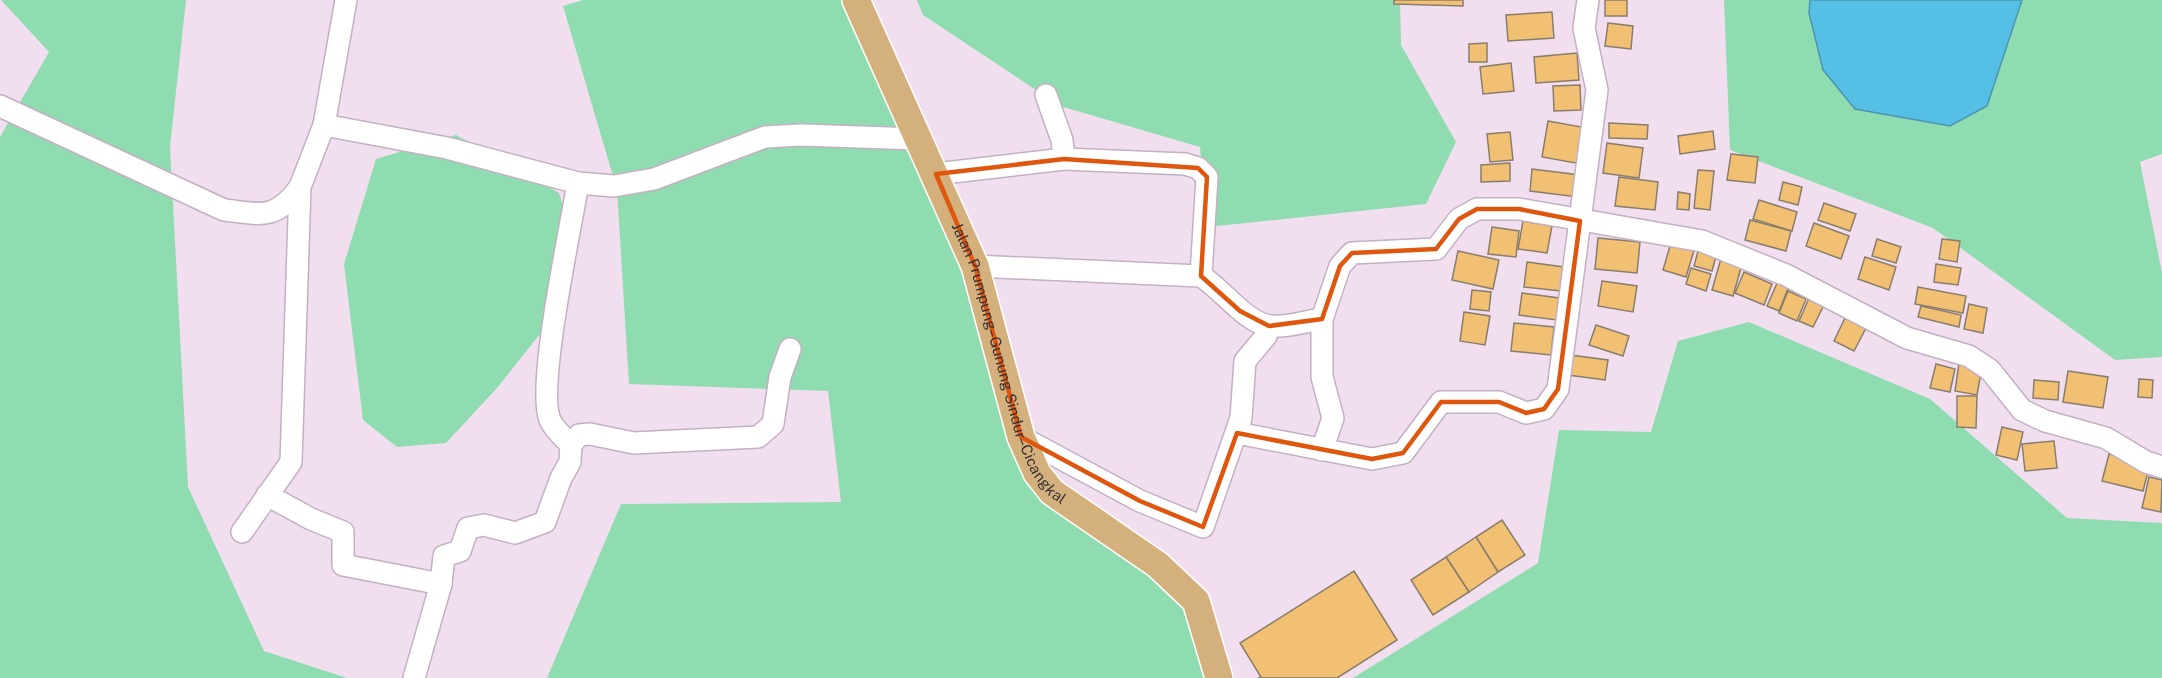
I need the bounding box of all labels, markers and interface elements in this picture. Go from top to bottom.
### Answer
street label: Jalan Prumpung–Gunung Sindur–Cicangkal [949,220,1069,507]

